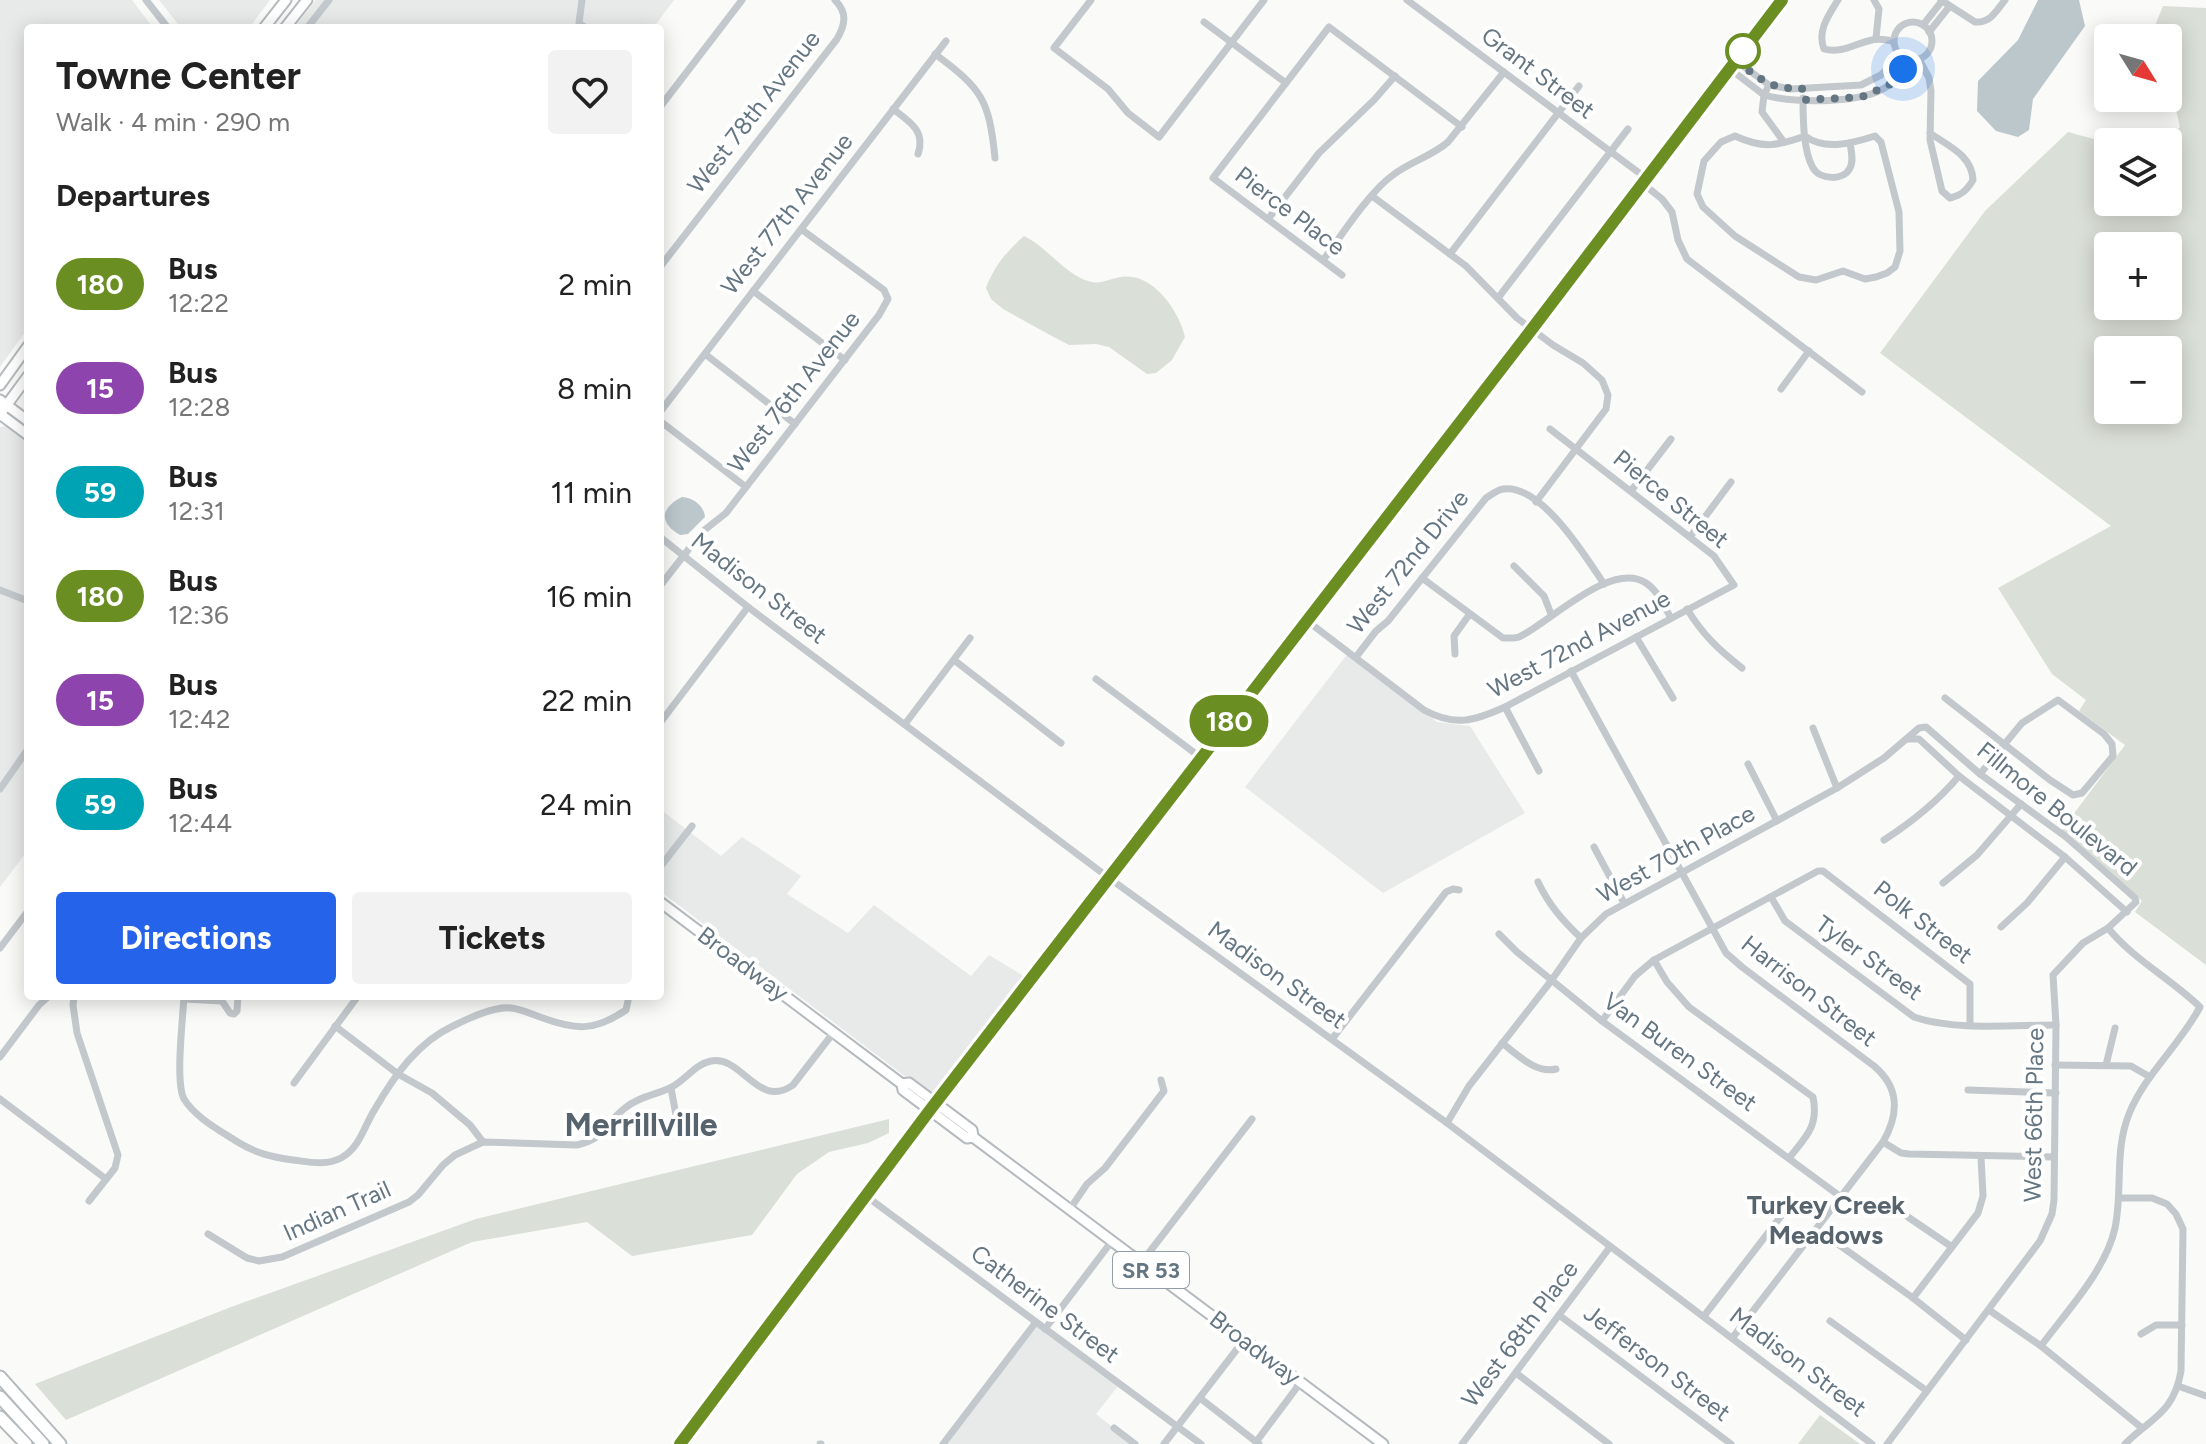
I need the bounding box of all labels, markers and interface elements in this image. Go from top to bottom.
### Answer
street label: Grant Street [1476,21,1601,125]
north arrow [2094,24,2182,112]
map controls [2094,24,2182,424]
street label: West 78th Avenue [681,25,826,199]
unlabelled marker [1726,34,1760,68]
your location [1883,49,1923,89]
button: heart [548,50,632,134]
text: Towne Center [56,53,301,99]
text: Walk · 4 min · 290 m [56,106,290,138]
street label: West 77th Avenue [715,127,859,300]
button: layers [2094,128,2182,216]
street label: Pierce Place [1230,160,1351,261]
text: Departures [56,177,210,214]
button: + [2094,232,2182,320]
text: Bus [168,250,217,287]
text: 2 min [559,266,632,303]
text: 180 [76,267,124,301]
text: 12:22 [168,287,229,319]
street label: West 76th Avenue [721,305,866,478]
button: − [2094,336,2182,424]
text: Bus [168,354,217,391]
text: 8 min [557,370,632,407]
text: 15 [86,371,114,405]
text: 12:28 [168,391,230,423]
street label: Pierce Street [1608,443,1735,554]
text: Bus [168,458,217,495]
text: 11 min [551,474,632,511]
text: 59 [84,475,116,509]
street label: West 72nd Drive [1341,484,1474,639]
text: 12:31 [168,495,225,527]
street label: Madison Street [686,526,833,649]
text: Bus [168,562,217,599]
text: 16 min [546,578,632,615]
text: 180 [76,579,124,613]
street label: West 72nd Avenue [1483,583,1675,704]
text: 12:36 [168,599,229,631]
text: Bus [168,666,217,703]
text: 22 min [542,682,632,719]
text: 15 [86,683,114,717]
line badge: 180 [1183,695,1275,747]
text: 12:42 [168,703,231,735]
text: 180 [1205,704,1253,738]
street label: Fillmore Boulevard [1972,735,2143,882]
text: Bus [168,770,217,807]
text: 24 min [540,786,632,823]
text: 59 [84,787,116,821]
street label: West 70th Place [1592,798,1760,909]
text: 12:44 [168,807,232,839]
street label: Polk Street [1868,874,1979,969]
button: Directions [56,892,336,984]
button: Tickets [352,892,632,984]
street label: Tyler Street [1810,909,1928,1006]
street label: Madison Street [1203,915,1352,1034]
street label: Broadway [692,920,795,1007]
street label: Harrison Street [1736,929,1883,1052]
street label: Van Buren Street [1598,986,1763,1117]
street label: West 66th Place [2017,1028,2050,1202]
district label: Merrillville [564,1106,718,1144]
street label: Indian Trail [279,1174,395,1247]
district label: Turkey Creek Meadows [1747,1189,1905,1251]
street label: Catherine Street [965,1238,1125,1369]
road number: SR 53 [1113,1252,1189,1288]
street label: West 68th Place [1455,1255,1584,1413]
street label: Jefferson Street [1578,1298,1736,1427]
street label: Madison Street [1724,1301,1872,1422]
street label: Broadway [1204,1304,1307,1391]

